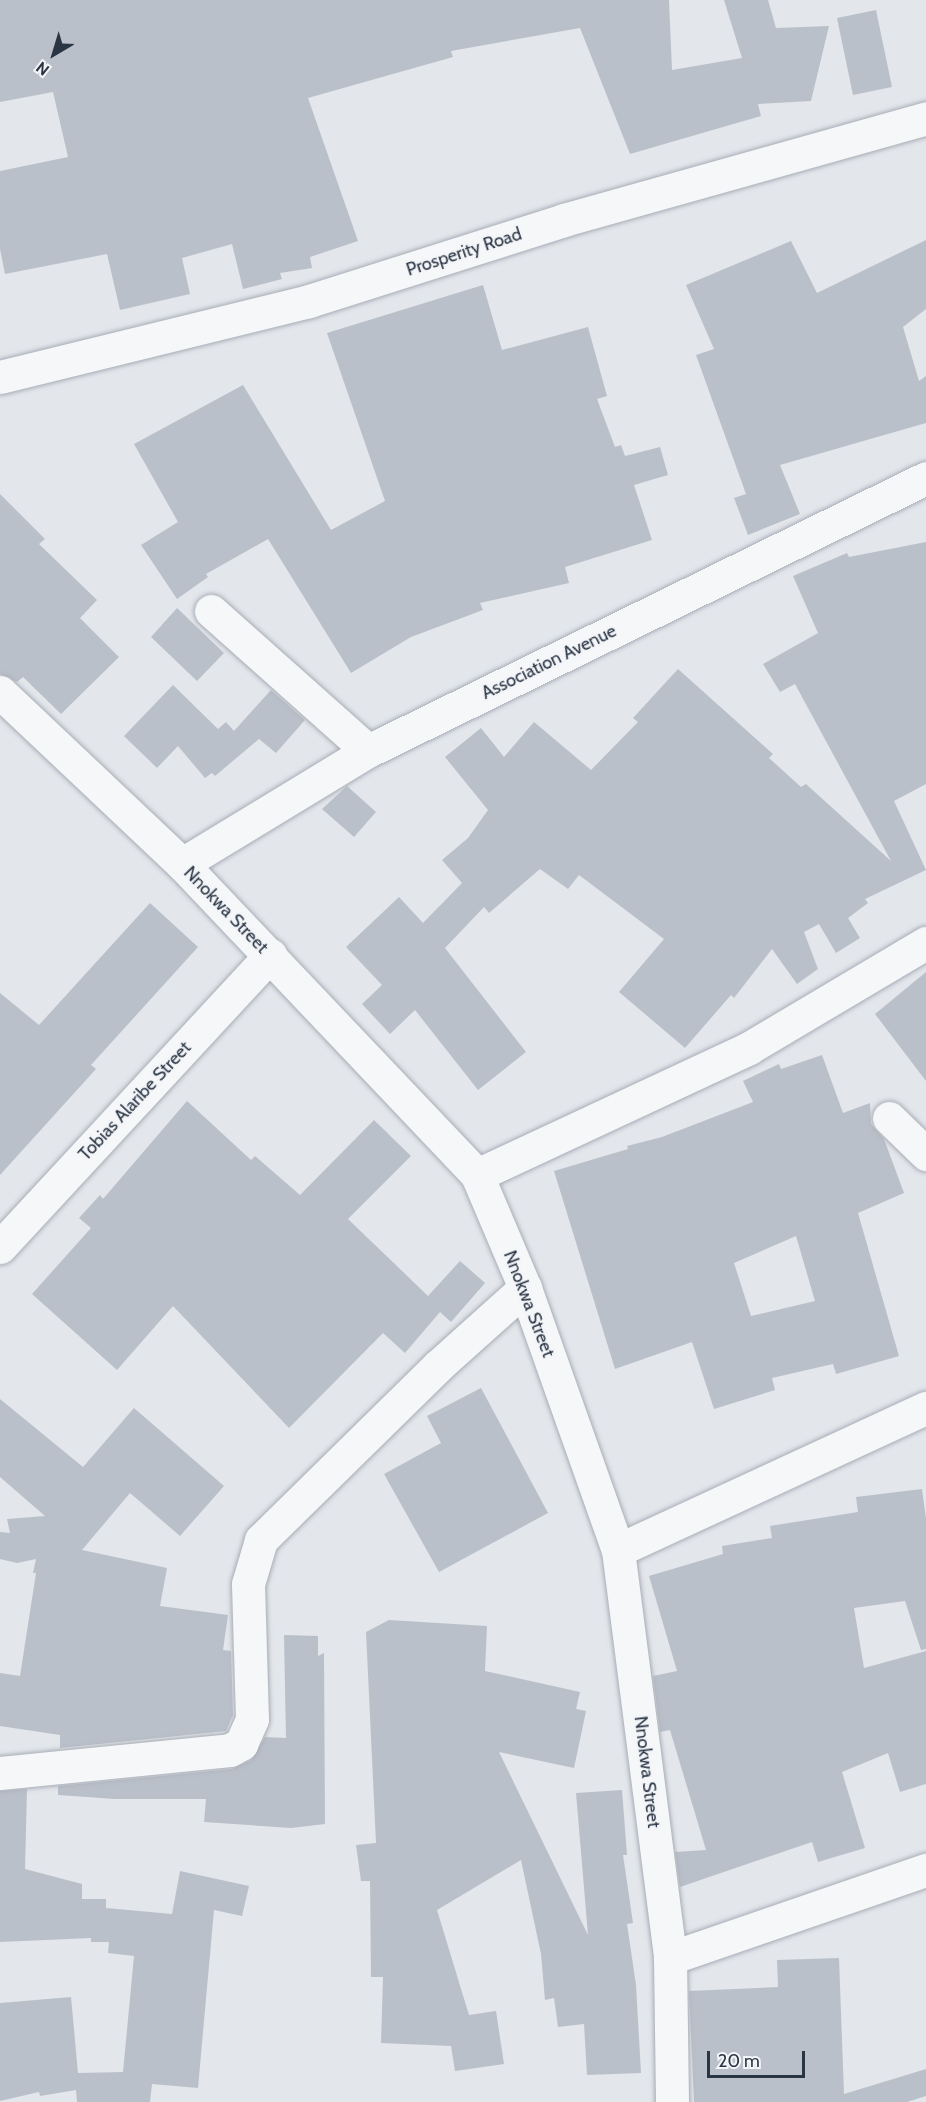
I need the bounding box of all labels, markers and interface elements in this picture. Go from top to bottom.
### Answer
north arrow [24,24,84,84]
text: N [32,58,53,80]
street label: Prosperity Road [404,223,524,281]
street label: Association Avenue [478,620,620,704]
street label: Nnokwa Street [179,862,273,958]
street label: Tobias Alaribe Street [74,1037,196,1165]
street label: Nnokwa Street [499,1248,559,1360]
street label: Nnokwa Street [629,1715,665,1829]
scale bar [710,2039,808,2077]
text: 20 m [718,2050,760,2072]

